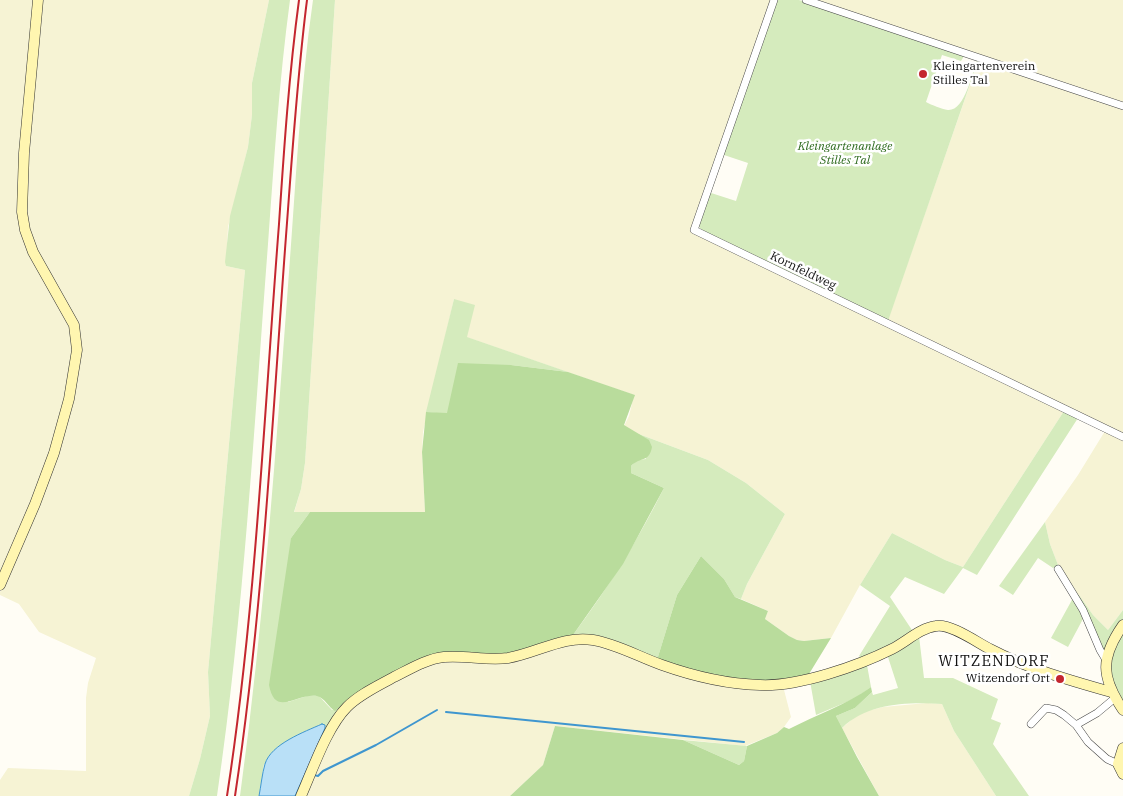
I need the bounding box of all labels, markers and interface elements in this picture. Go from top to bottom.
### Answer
place label: Kleingartenverein Stilles Tal [933,60,1036,88]
marker: Kleingartenverein Stilles Tal [917,68,929,80]
park label: Kleingartenanlage Stilles Tal [798,140,892,168]
street label: Kornfeldweg [768,249,838,293]
district label: WITZENDORF [937,653,1051,671]
place label: Witzendorf Ort [966,672,1050,686]
marker: Witzendorf Ort [1054,673,1066,685]

